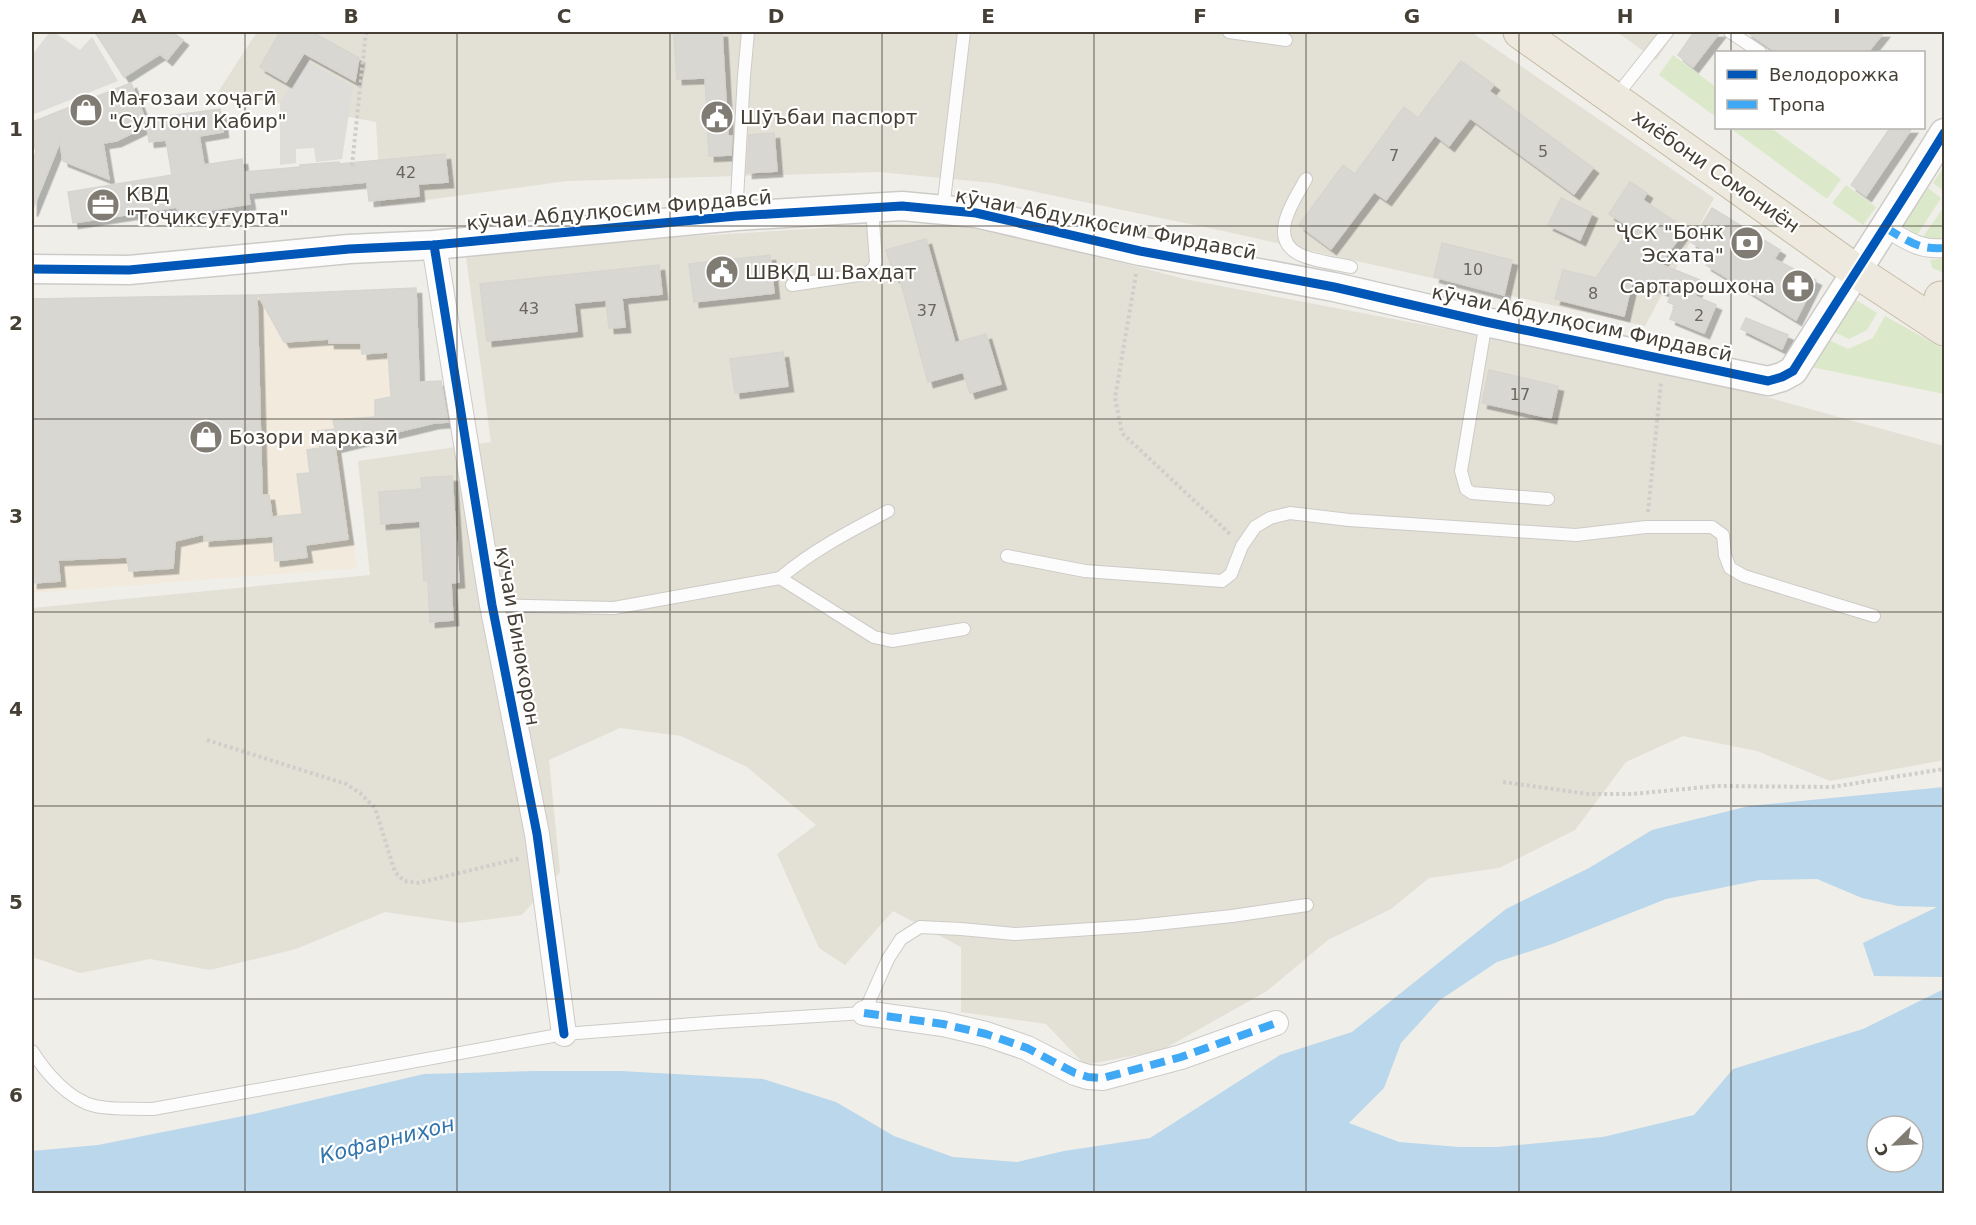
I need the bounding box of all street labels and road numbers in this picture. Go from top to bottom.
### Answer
street label: хиёбони Сомониён [1628,104,1804,238]
street label: кӯчаи Абдулқосим Фирдавсӣ [953,183,1259,265]
street label: кӯчаи Абдулқосим Фирдавсӣ [465,185,773,235]
street label: кӯчаи Абдулқосим Фирдавсӣ [1430,279,1734,367]
street label: кӯчаи Бинокорон [490,544,546,728]

